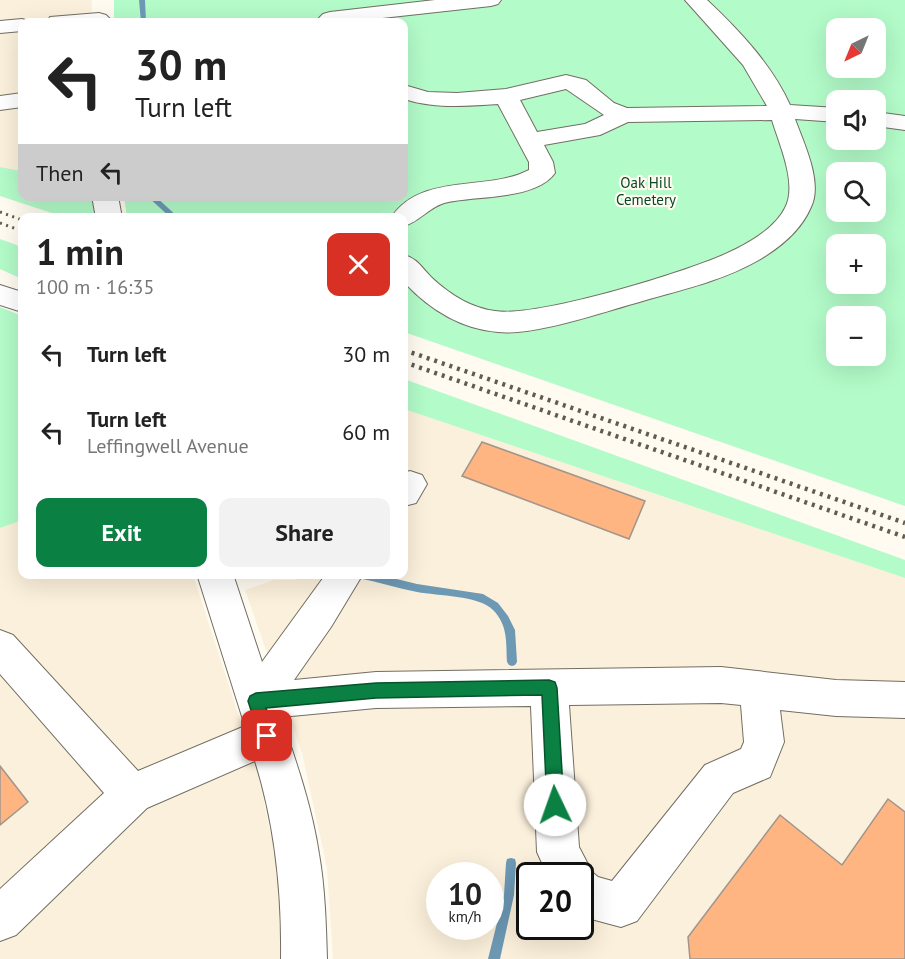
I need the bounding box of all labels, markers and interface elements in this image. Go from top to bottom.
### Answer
north arrow [826,18,886,78]
map controls [826,18,886,366]
text: 30 m [135,37,227,92]
icon: left [36,42,114,120]
text: Turn left [135,90,232,124]
button: sound [826,90,886,150]
icon: left [95,156,128,189]
text: Then [36,159,83,187]
button: search [826,162,886,222]
park label: Oak Hill Cemetery [616,173,676,209]
text: 1 min [36,228,124,275]
button: close [327,233,390,296]
button: + [826,234,886,294]
text: 100 m · 16:35 [36,274,154,300]
button: − [826,306,886,366]
icon: left [36,338,69,371]
text: Turn left [87,340,167,368]
text: 30 m [342,340,390,368]
text: Turn left [87,405,167,433]
icon: left [36,416,69,449]
text: 60 m [342,418,390,446]
text: Leffingwell Avenue [87,433,249,459]
button: Exit [36,498,207,567]
button: Share [219,498,390,567]
pin [241,710,292,761]
icon: arrive [250,719,283,752]
position arrow [523,773,587,837]
speed limit sign: 20 [516,862,594,940]
text: 10 [448,874,482,913]
text: km/h [449,907,481,926]

